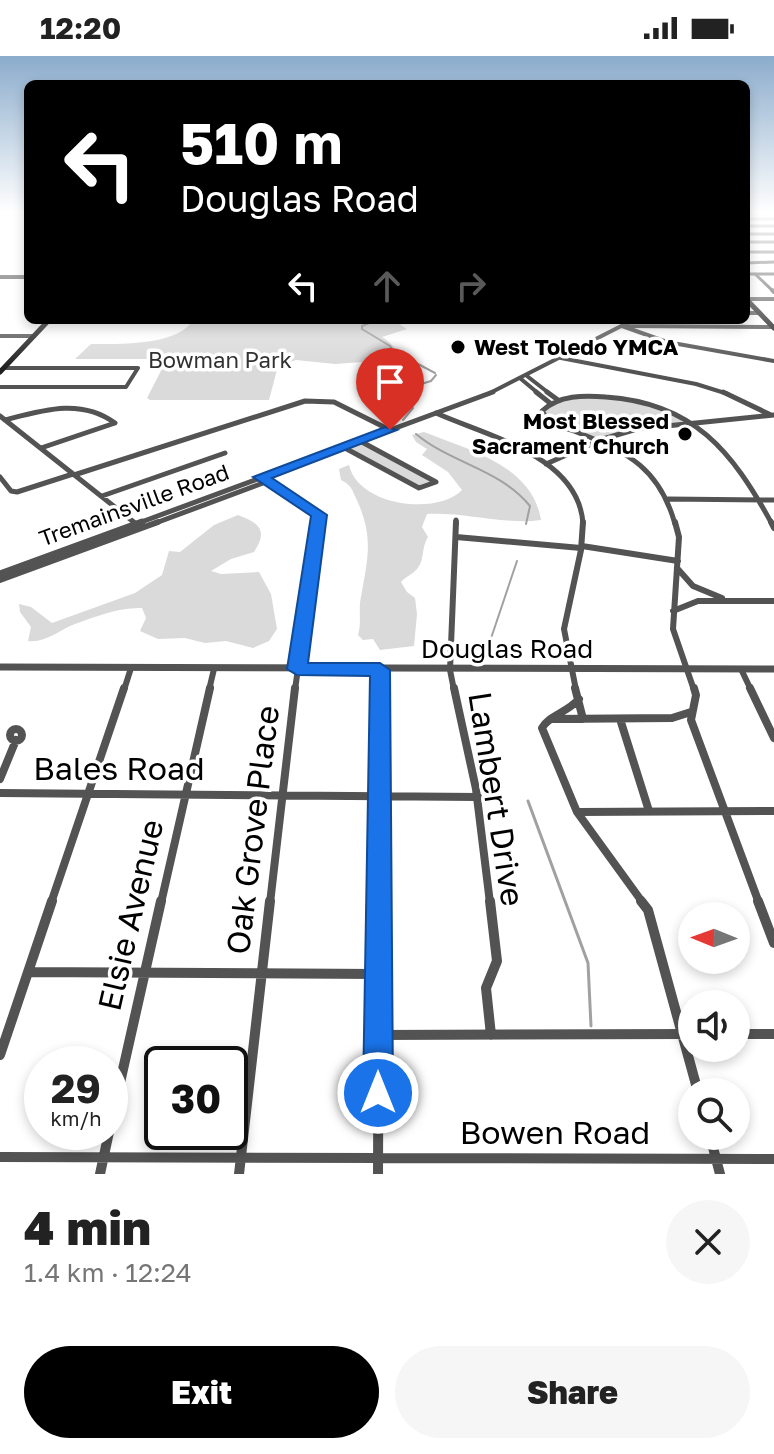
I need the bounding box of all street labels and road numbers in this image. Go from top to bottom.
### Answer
street label: Tremainsville Road [35,458,232,551]
street label: Douglas Road [421,633,593,664]
street label: Lambert Drive [461,689,533,909]
street label: Oak Grove Place [218,703,286,956]
street label: Bales Road [33,749,205,787]
street label: Elsie Avenue [90,816,170,1014]
street label: Bowen Road [460,1113,650,1151]

